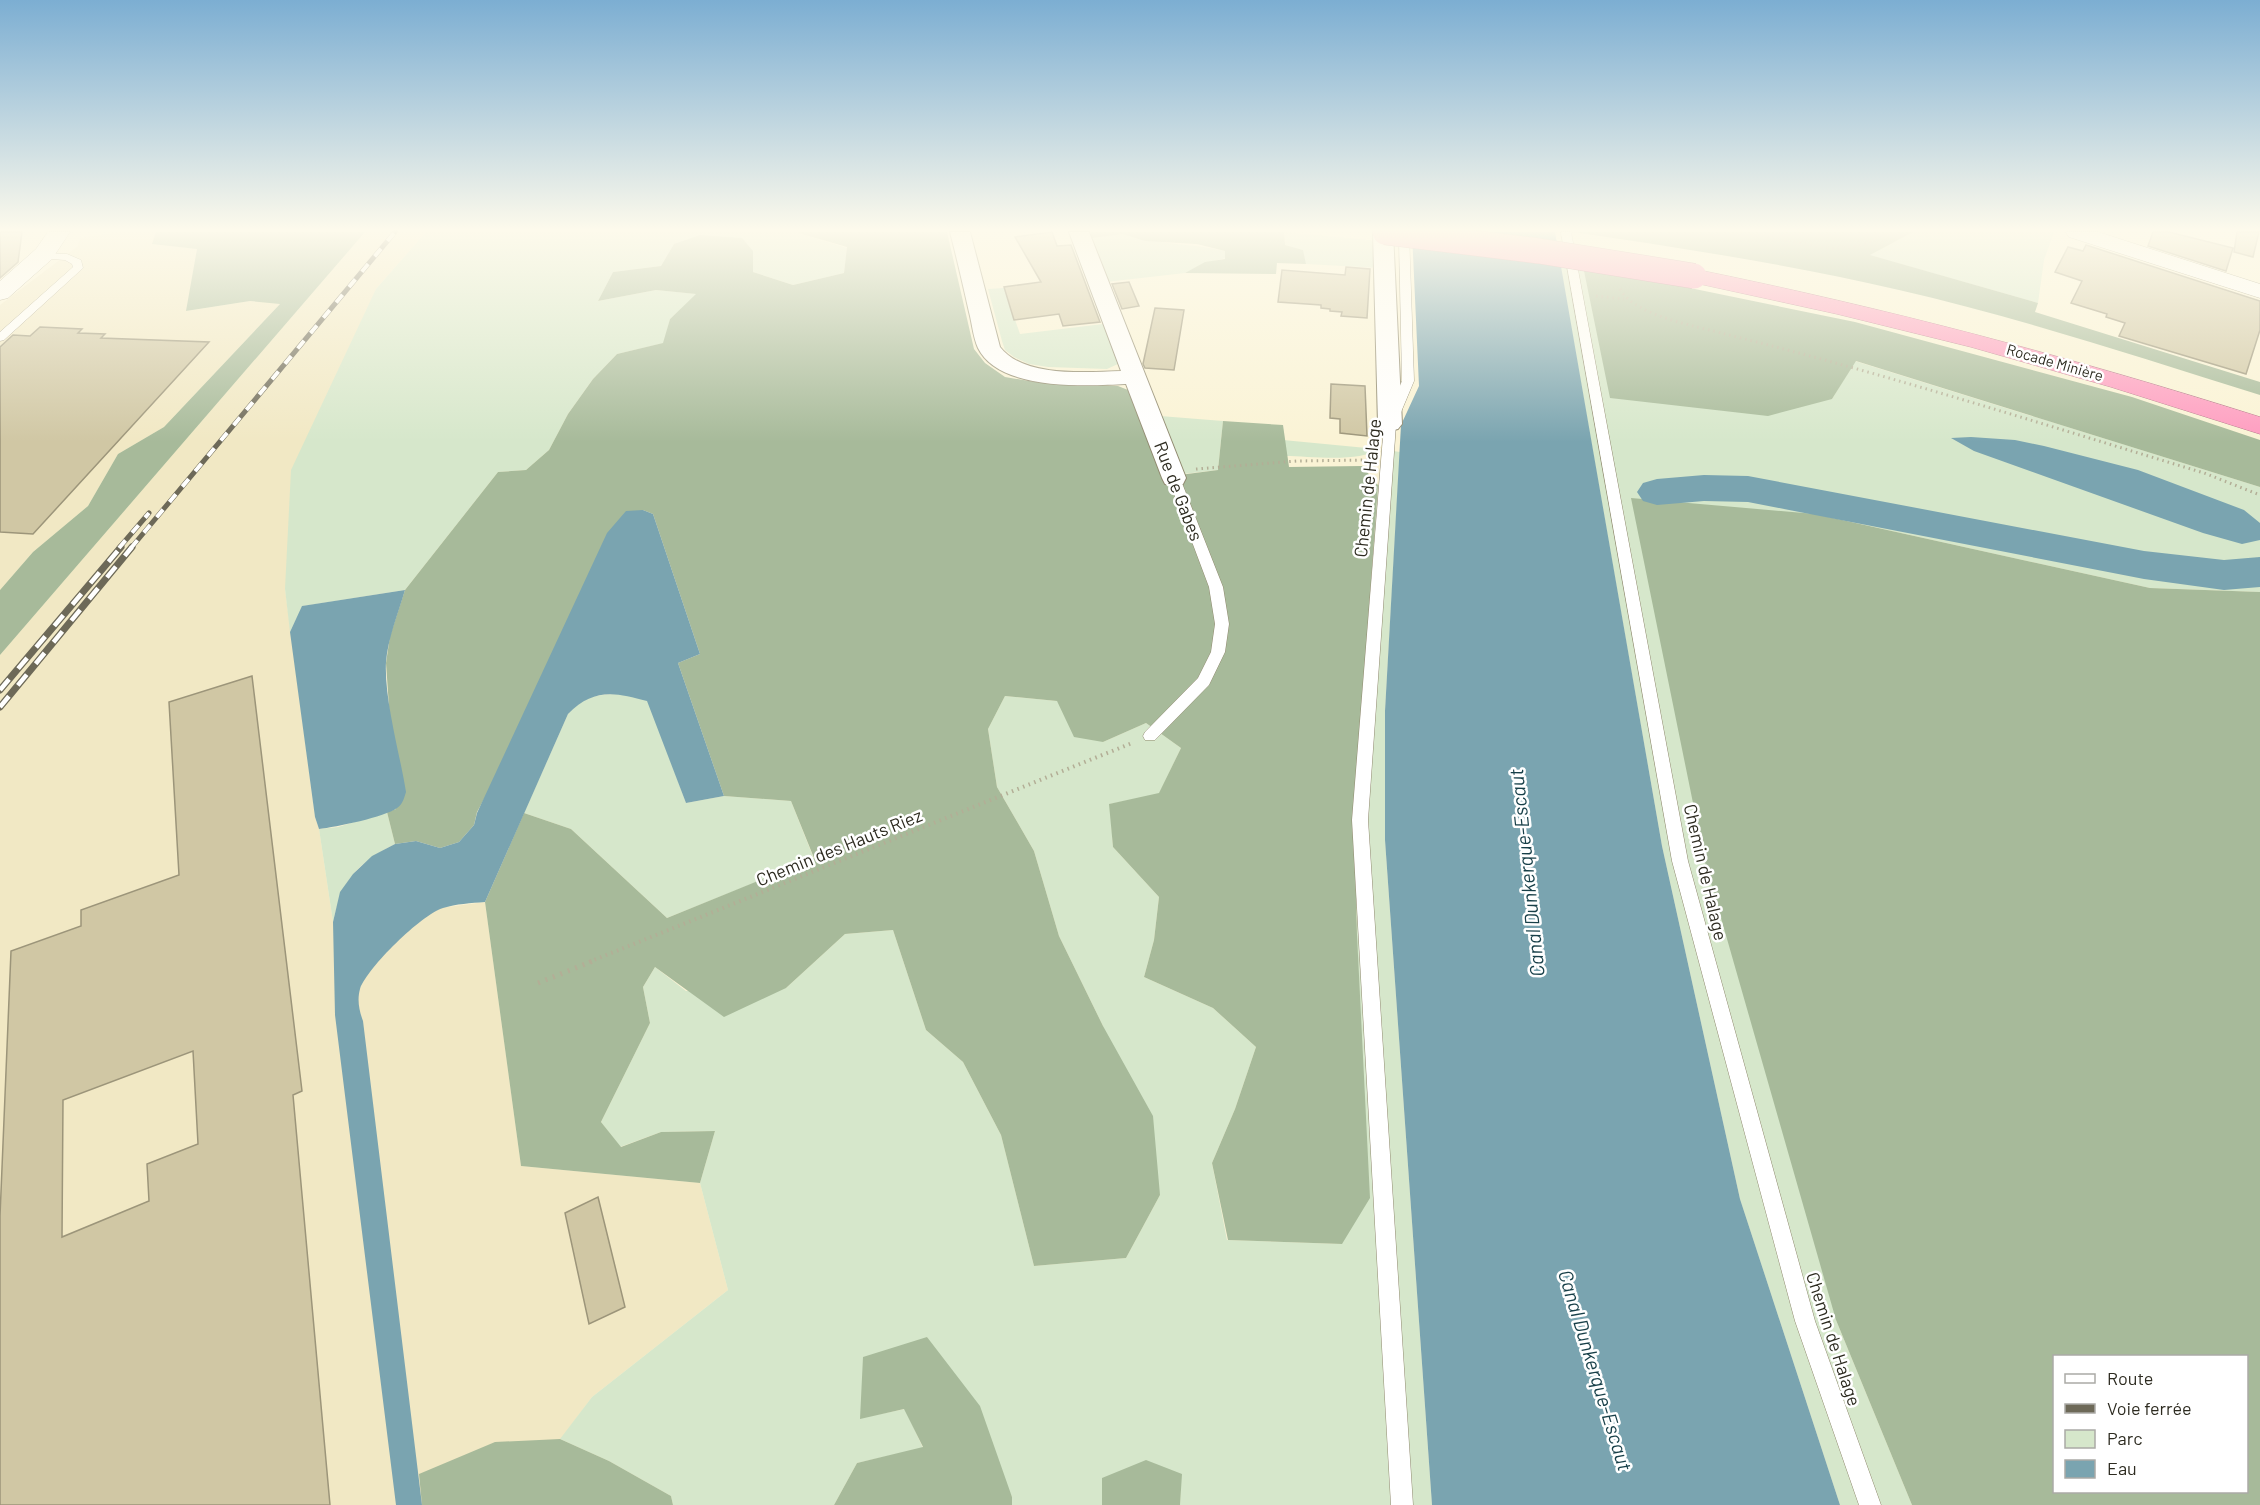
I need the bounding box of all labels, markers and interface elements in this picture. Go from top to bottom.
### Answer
street label: Rocade Minière [2005,340,2105,384]
street label: Chemin de Halage [1349,418,1385,558]
street label: Rue de Gabes [1150,438,1208,544]
water label: Canal Dunkerque-Escaut [1503,768,1549,978]
street label: Chemin de Halage [1680,802,1732,942]
street label: Chemin des Hauts Riez [753,804,925,890]
water label: Canal Dunkerque-Escaut [1554,1267,1638,1473]
street label: Chemin de Halage [1802,1269,1866,1409]
legend [2053,1355,2248,1493]
text: Route [2107,1367,2153,1389]
text: Voie ferrée [2107,1397,2192,1419]
text: Parc [2107,1427,2143,1449]
text: Eau [2107,1457,2137,1479]

